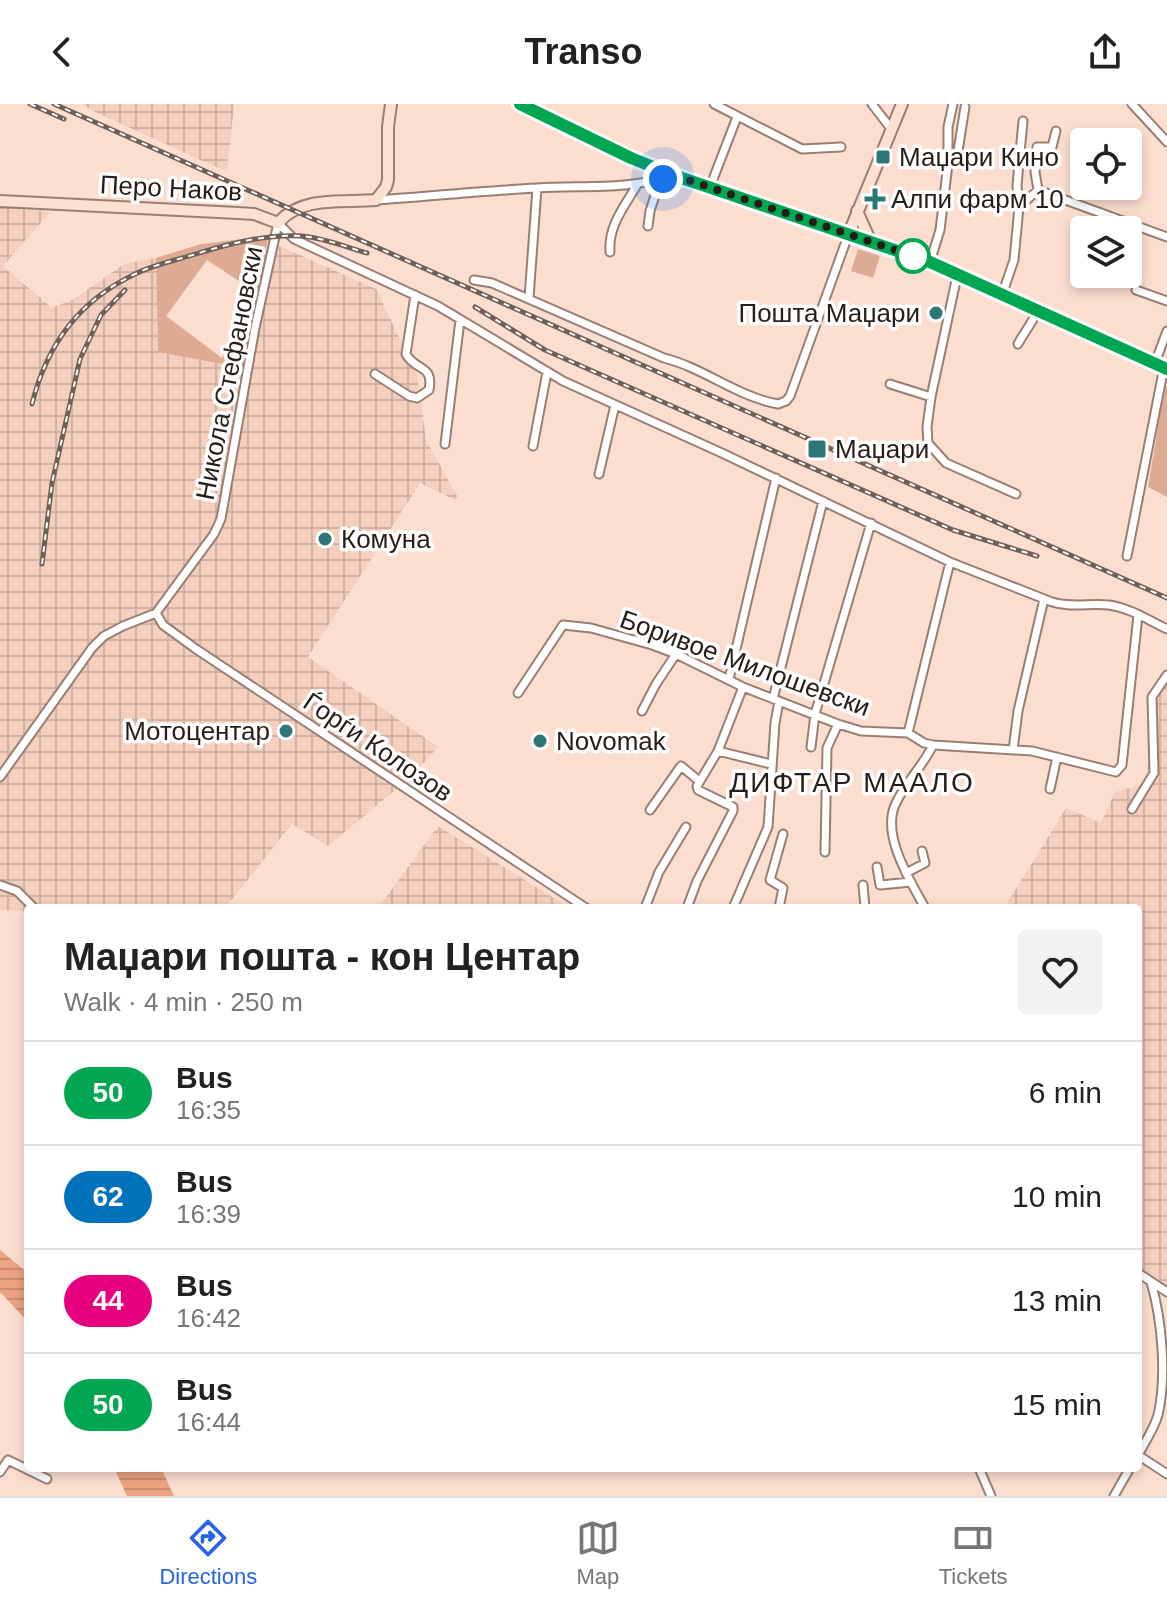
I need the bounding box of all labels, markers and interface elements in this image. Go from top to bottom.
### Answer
icon: back [40,30,84,74]
icon: share [1083,30,1127,74]
text: Transo [524,31,643,72]
map controls [1070,128,1142,288]
button: locate [1070,128,1142,200]
place label: Маџари Кино [899,142,1059,172]
marker: Маџари Кино [874,148,892,166]
your location [643,159,683,199]
street label: Перо Наков [99,169,243,207]
place label: Алпи фарм 10 [891,184,1064,214]
marker: Алпи фарм 10 [866,190,884,208]
button: layers [1070,216,1142,288]
unlabelled marker [896,239,930,273]
street label: Никола Стефановски [190,244,268,502]
place label: Пошта Маџари [738,298,920,328]
marker: Пошта Маџари [927,304,945,322]
place label: Маџари [835,434,929,464]
marker: Маџари [806,438,828,460]
place label: Комуна [341,524,431,554]
marker: Комуна [316,530,334,548]
street label: Боривое Милошевски [616,604,874,722]
street label: Ѓорѓи Колозов [298,686,458,808]
place label: Мотоцентар [124,716,270,746]
marker: Мотоцентар [277,722,295,740]
place label: Novomak [556,726,667,756]
marker: Novomak [531,732,549,750]
district label: ДИФТАР МААЛО [729,767,975,798]
button: heart [1018,930,1102,1014]
text: Маџари пошта - кон Центар [64,936,580,978]
text: Walk · 4 min · 250 m [64,987,303,1017]
text: Bus [176,1061,233,1094]
text: 6 min [1029,1076,1102,1109]
text: 50 [92,1077,124,1108]
text: 16:35 [176,1095,241,1125]
text: Bus [176,1165,233,1198]
text: 10 min [1012,1180,1102,1213]
text: 62 [92,1181,124,1212]
text: 16:39 [176,1199,241,1229]
text: Bus [176,1269,233,1302]
text: 13 min [1012,1284,1102,1317]
text: 44 [92,1285,124,1316]
text: 16:42 [176,1303,241,1333]
text: Bus [176,1373,233,1406]
text: 15 min [1012,1388,1102,1421]
text: 50 [92,1389,124,1420]
text: 16:44 [176,1407,241,1437]
tab: Directions [159,1516,257,1590]
tab: Map [576,1516,620,1590]
tab: Tickets [939,1516,1008,1590]

